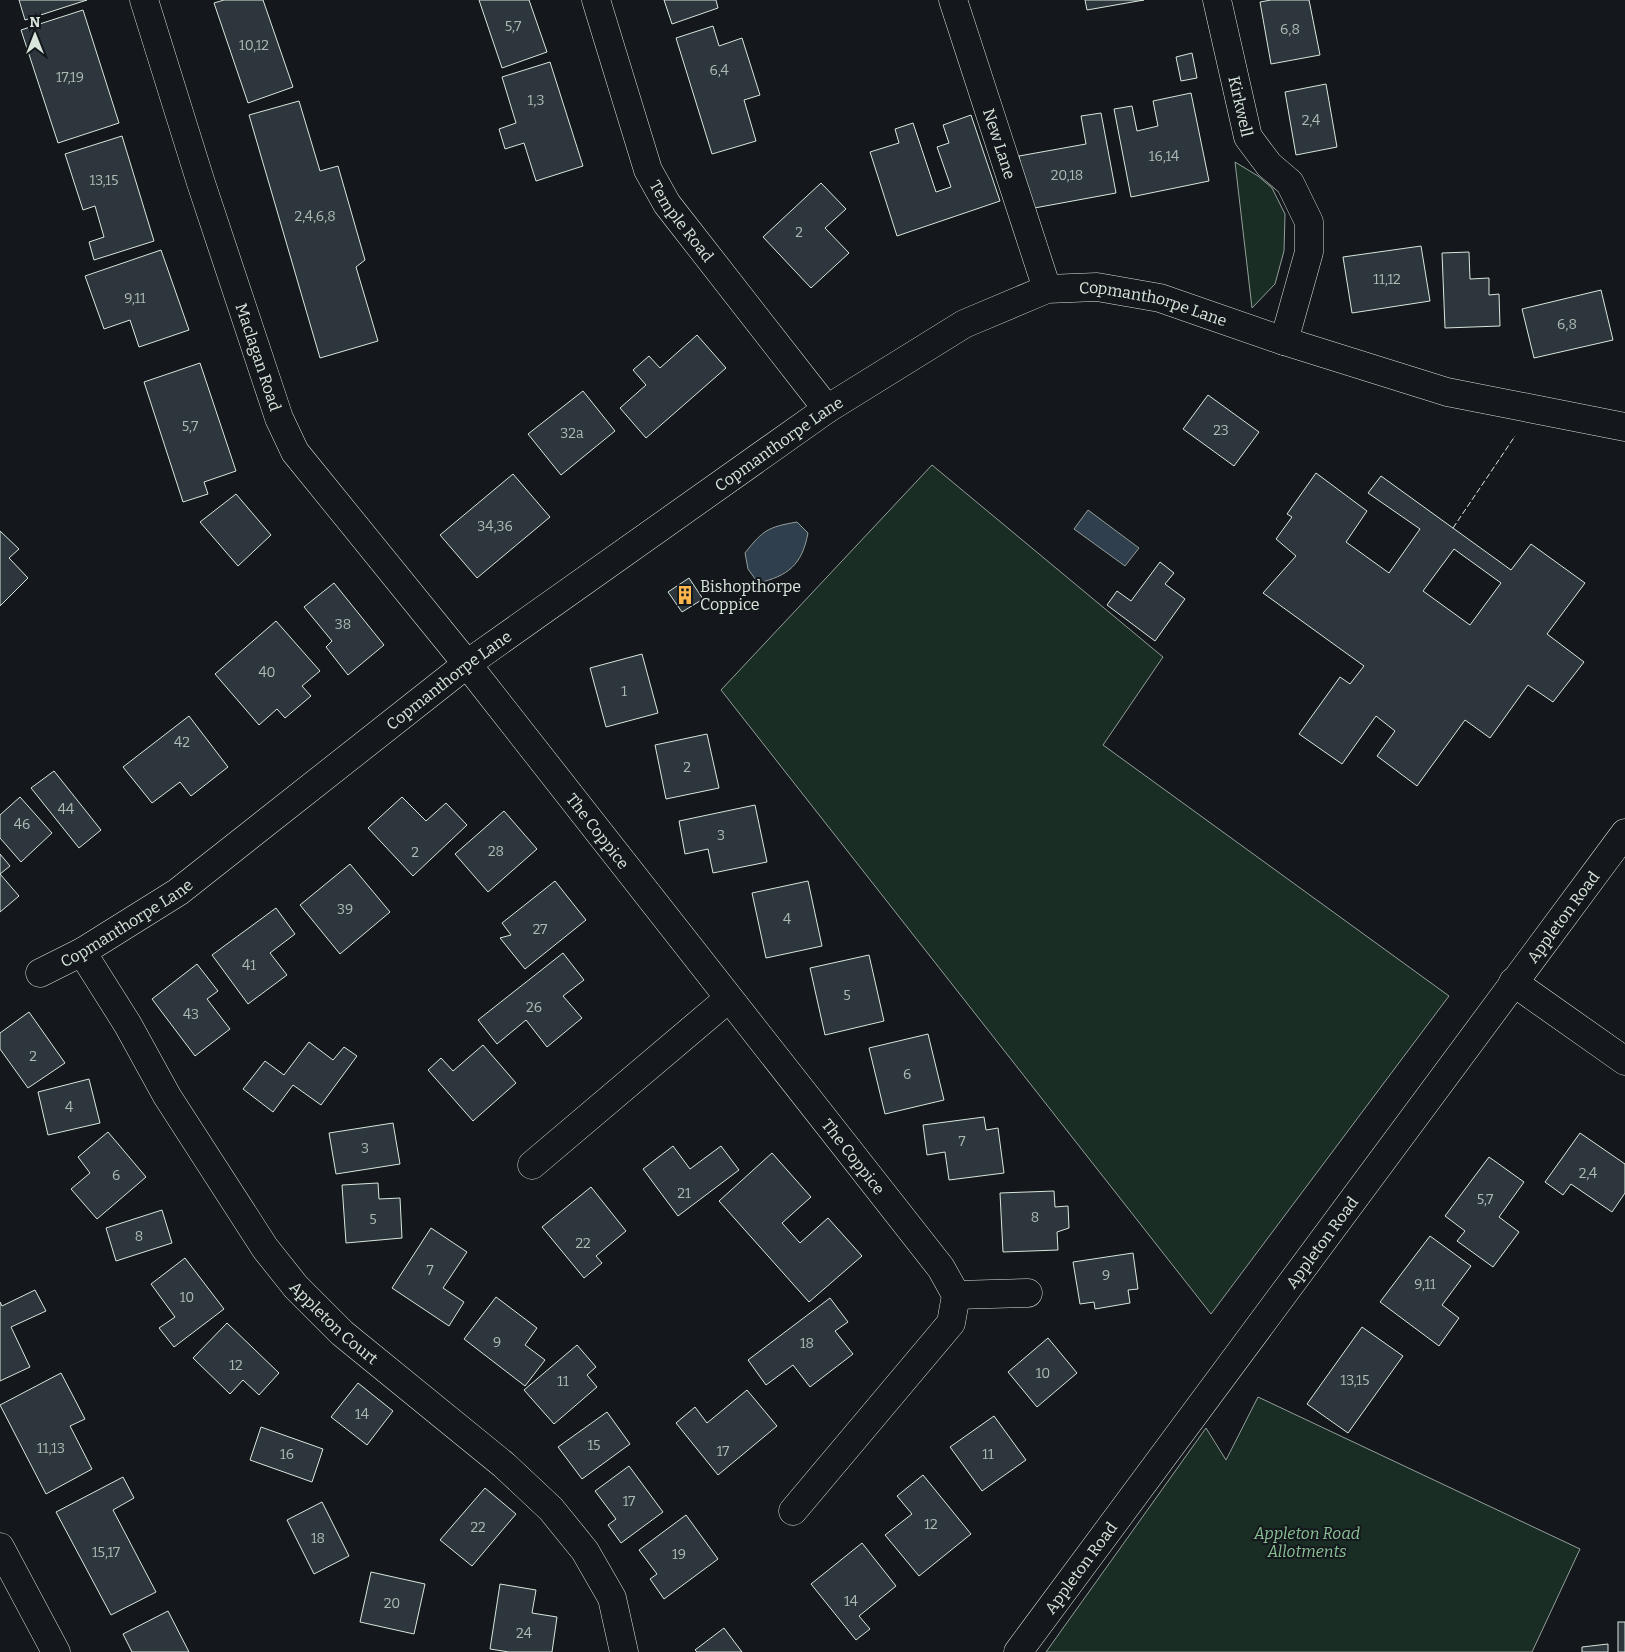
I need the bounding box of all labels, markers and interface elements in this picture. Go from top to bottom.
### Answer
north arrow [10,10,60,60]
text: N [30,14,41,31]
house number: 5,7 [505,18,521,35]
house number: 6,8 [1280,21,1300,38]
house number: 10,12 [239,37,269,54]
house number: 6,4 [709,62,729,79]
house number: 17,19 [56,69,84,86]
street label: Kirkwell [1225,74,1257,139]
house number: 1,3 [528,92,544,109]
street label: New Lane [979,106,1020,181]
house number: 2,4 [1302,112,1320,129]
house number: 16,14 [1149,148,1179,165]
house number: 20,18 [1051,167,1083,184]
house number: 13,15 [90,172,118,189]
street label: Temple Road [646,177,718,266]
house number: 2,4,6,8 [294,208,336,225]
house number: 2 [795,224,803,241]
house number: 11,12 [1373,271,1401,288]
street label: Copmanthorpe Lane [1079,277,1230,330]
house number: 9,11 [124,290,146,307]
street label: Maclagan Road [232,301,286,414]
house number: 6,8 [1557,316,1577,333]
street label: Copmanthorpe Lane [711,392,846,495]
house number: 5,7 [182,418,198,435]
house number: 23 [1213,422,1229,439]
house number: 32a [560,425,584,442]
house number: 34,36 [477,518,513,535]
place label: Bishopthorpe Coppice [700,577,801,614]
building icon: Bishopthorpe Coppice [674,584,696,606]
house number: 38 [335,616,351,633]
street label: Copmanthorpe Lane [382,626,515,734]
house number: 40 [258,664,276,681]
house number: 1 [621,683,627,700]
house number: 42 [174,734,190,751]
house number: 2 [683,759,691,776]
street label: The Coppice [562,789,633,872]
house number: 44 [58,801,74,818]
house number: 46 [14,816,30,833]
house number: 3 [717,827,725,844]
house number: 28 [488,843,504,860]
house number: 2 [411,844,419,861]
street label: Appleton Road [1523,867,1603,966]
street label: Copmanthorpe Lane [57,875,196,971]
house number: 39 [337,901,353,918]
house number: 4 [783,911,791,928]
house number: 27 [533,921,547,938]
house number: 41 [242,957,256,974]
house number: 5 [843,987,851,1004]
house number: 26 [526,999,542,1016]
house number: 43 [183,1006,199,1023]
house number: 2 [29,1048,37,1065]
house number: 6 [903,1066,911,1083]
house number: 4 [65,1099,73,1116]
street label: The Coppice [818,1115,889,1198]
house number: 7 [958,1133,966,1150]
house number: 3 [361,1140,369,1157]
house number: 2,4 [1579,1165,1597,1182]
house number: 6 [112,1167,120,1184]
house number: 21 [677,1185,691,1202]
house number: 5,7 [1477,1191,1493,1208]
street label: Appleton Road [1282,1192,1362,1292]
house number: 8 [1031,1209,1039,1226]
house number: 5 [369,1211,377,1228]
house number: 8 [135,1228,143,1245]
house number: 22 [575,1235,591,1252]
house number: 7 [426,1262,434,1279]
house number: 9 [1102,1267,1110,1284]
house number: 9,11 [1414,1276,1436,1293]
street label: Appleton Court [286,1277,382,1368]
house number: 10 [180,1289,194,1306]
house number: 9 [493,1334,501,1351]
house number: 18 [800,1335,814,1352]
house number: 12 [229,1357,243,1374]
house number: 10 [1036,1365,1050,1382]
house number: 13,15 [1341,1372,1369,1389]
house number: 11 [557,1373,569,1390]
house number: 14 [355,1406,369,1423]
house number: 15 [587,1437,601,1454]
house number: 11,13 [37,1440,65,1457]
house number: 17 [717,1443,729,1460]
house number: 16 [280,1446,294,1463]
house number: 11 [982,1446,994,1463]
house number: 17 [623,1493,635,1510]
house number: 12 [924,1516,938,1533]
street label: Appleton Road [1040,1518,1121,1617]
house number: 22 [470,1519,486,1536]
park label: Appleton Road Allotments [1253,1524,1360,1561]
house number: 18 [311,1530,325,1547]
house number: 15,17 [92,1544,120,1561]
house number: 19 [672,1546,686,1563]
house number: 14 [844,1593,858,1610]
house number: 20 [384,1595,400,1612]
house number: 24 [516,1625,532,1642]

